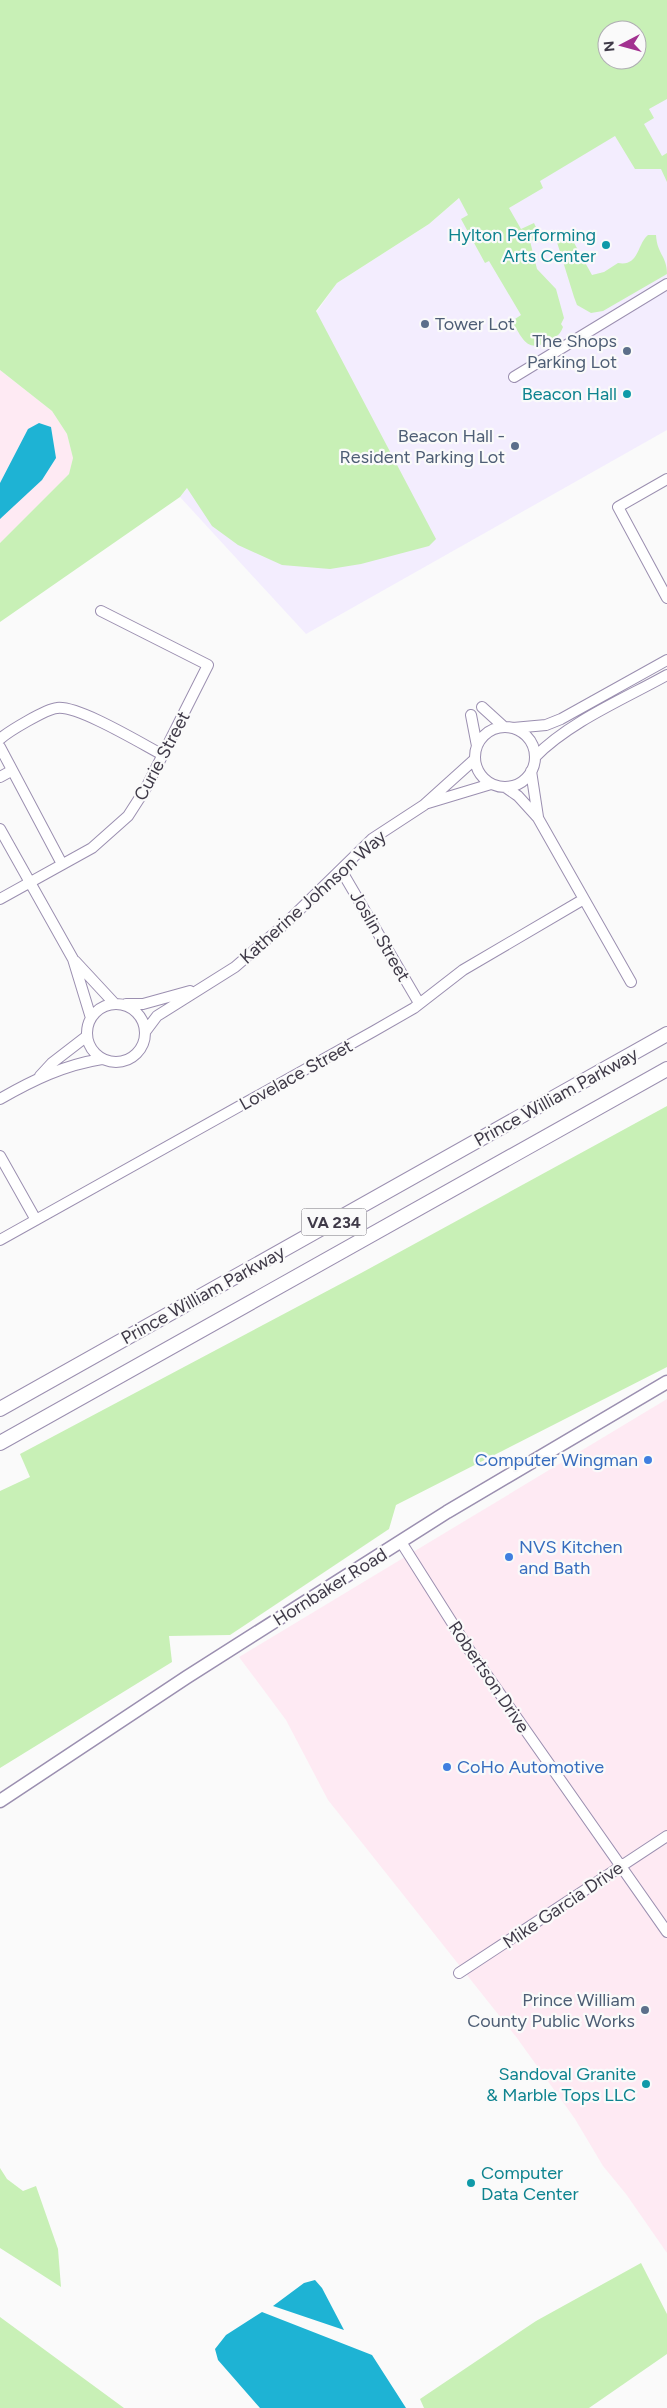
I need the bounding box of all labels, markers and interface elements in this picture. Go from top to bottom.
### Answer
north arrow [597,20,647,70]
text: N [601,40,619,53]
place label: Hylton Performing Arts Center [448,224,596,267]
marker: Hylton Performing Arts Center [600,239,612,251]
place label: Tower Lot [435,313,515,335]
marker: Tower Lot [419,318,431,330]
place label: The Shops Parking Lot [527,330,617,373]
marker: The Shops Parking Lot [621,345,633,357]
place label: Beacon Hall [522,383,617,405]
marker: Beacon Hall [621,388,633,400]
place label: Beacon Hall - Resident Parking Lot [340,425,505,468]
marker: Beacon Hall - Resident Parking Lot [509,440,521,452]
street label: Curie Street [129,707,195,804]
street label: Katherine Johnson Way [235,825,391,969]
street label: Joslin Street [345,887,415,985]
street label: Lovelace Street [236,1035,357,1115]
street label: Prince William Parkway [470,1043,642,1151]
road number: VA 234 [302,1208,366,1236]
street label: Prince William Parkway [117,1241,289,1349]
place label: Computer Wingman [475,1449,638,1471]
marker: Computer Wingman [642,1454,654,1466]
place label: NVS Kitchen and Bath [519,1536,622,1579]
street label: Hornbaker Road [269,1543,391,1631]
marker: NVS Kitchen and Bath [503,1551,515,1563]
street label: Robertson Drive [444,1617,535,1737]
place label: CoHo Automotive [457,1756,604,1778]
marker: CoHo Automotive [441,1761,453,1773]
street label: Mike Garcia Drive [499,1857,627,1953]
place label: Prince William County Public Works [467,1989,635,2032]
marker: Prince William County Public Works [639,2004,651,2016]
place label: Sandoval Granite & Marble Tops LLC [486,2063,636,2106]
marker: Sandoval Granite & Marble Tops LLC [640,2078,652,2090]
place label: Computer Data Center [481,2162,578,2205]
marker: Computer Data Center [465,2177,477,2189]

